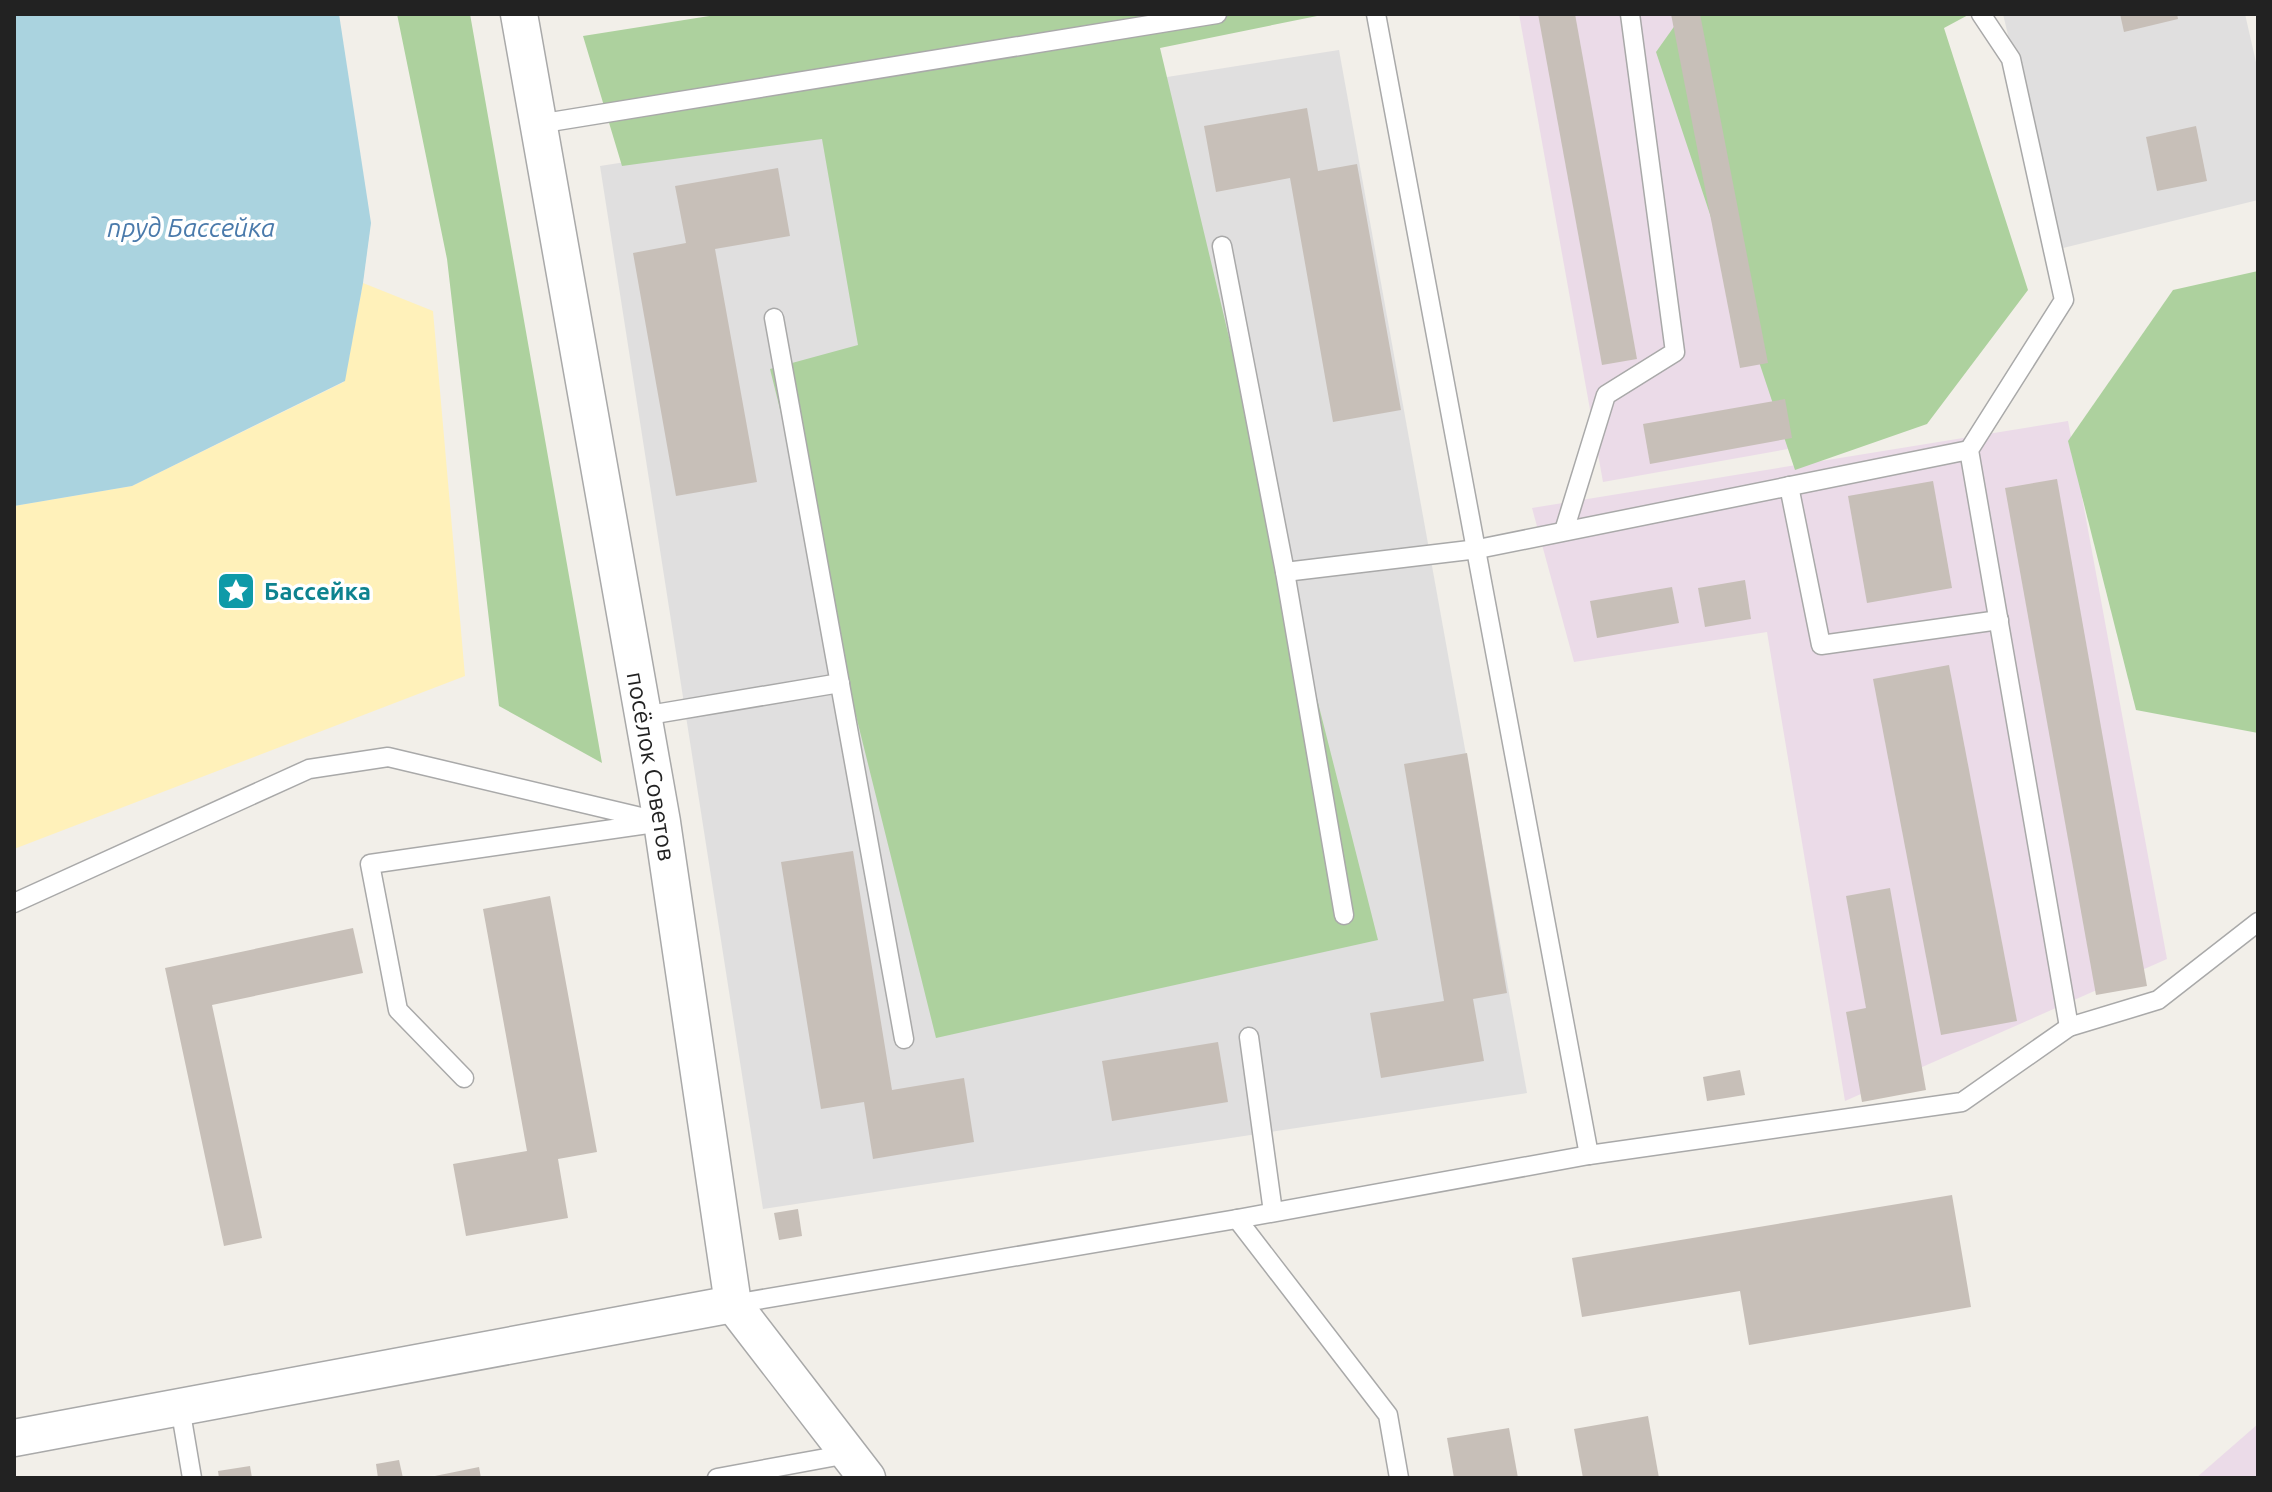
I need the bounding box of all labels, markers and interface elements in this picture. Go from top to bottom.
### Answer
water label: пруд Бассейка [107,213,275,242]
place icon: Бассейка [215,570,257,612]
place label: Бассейка [264,578,371,605]
street label: посёлок Советов [622,670,681,863]

